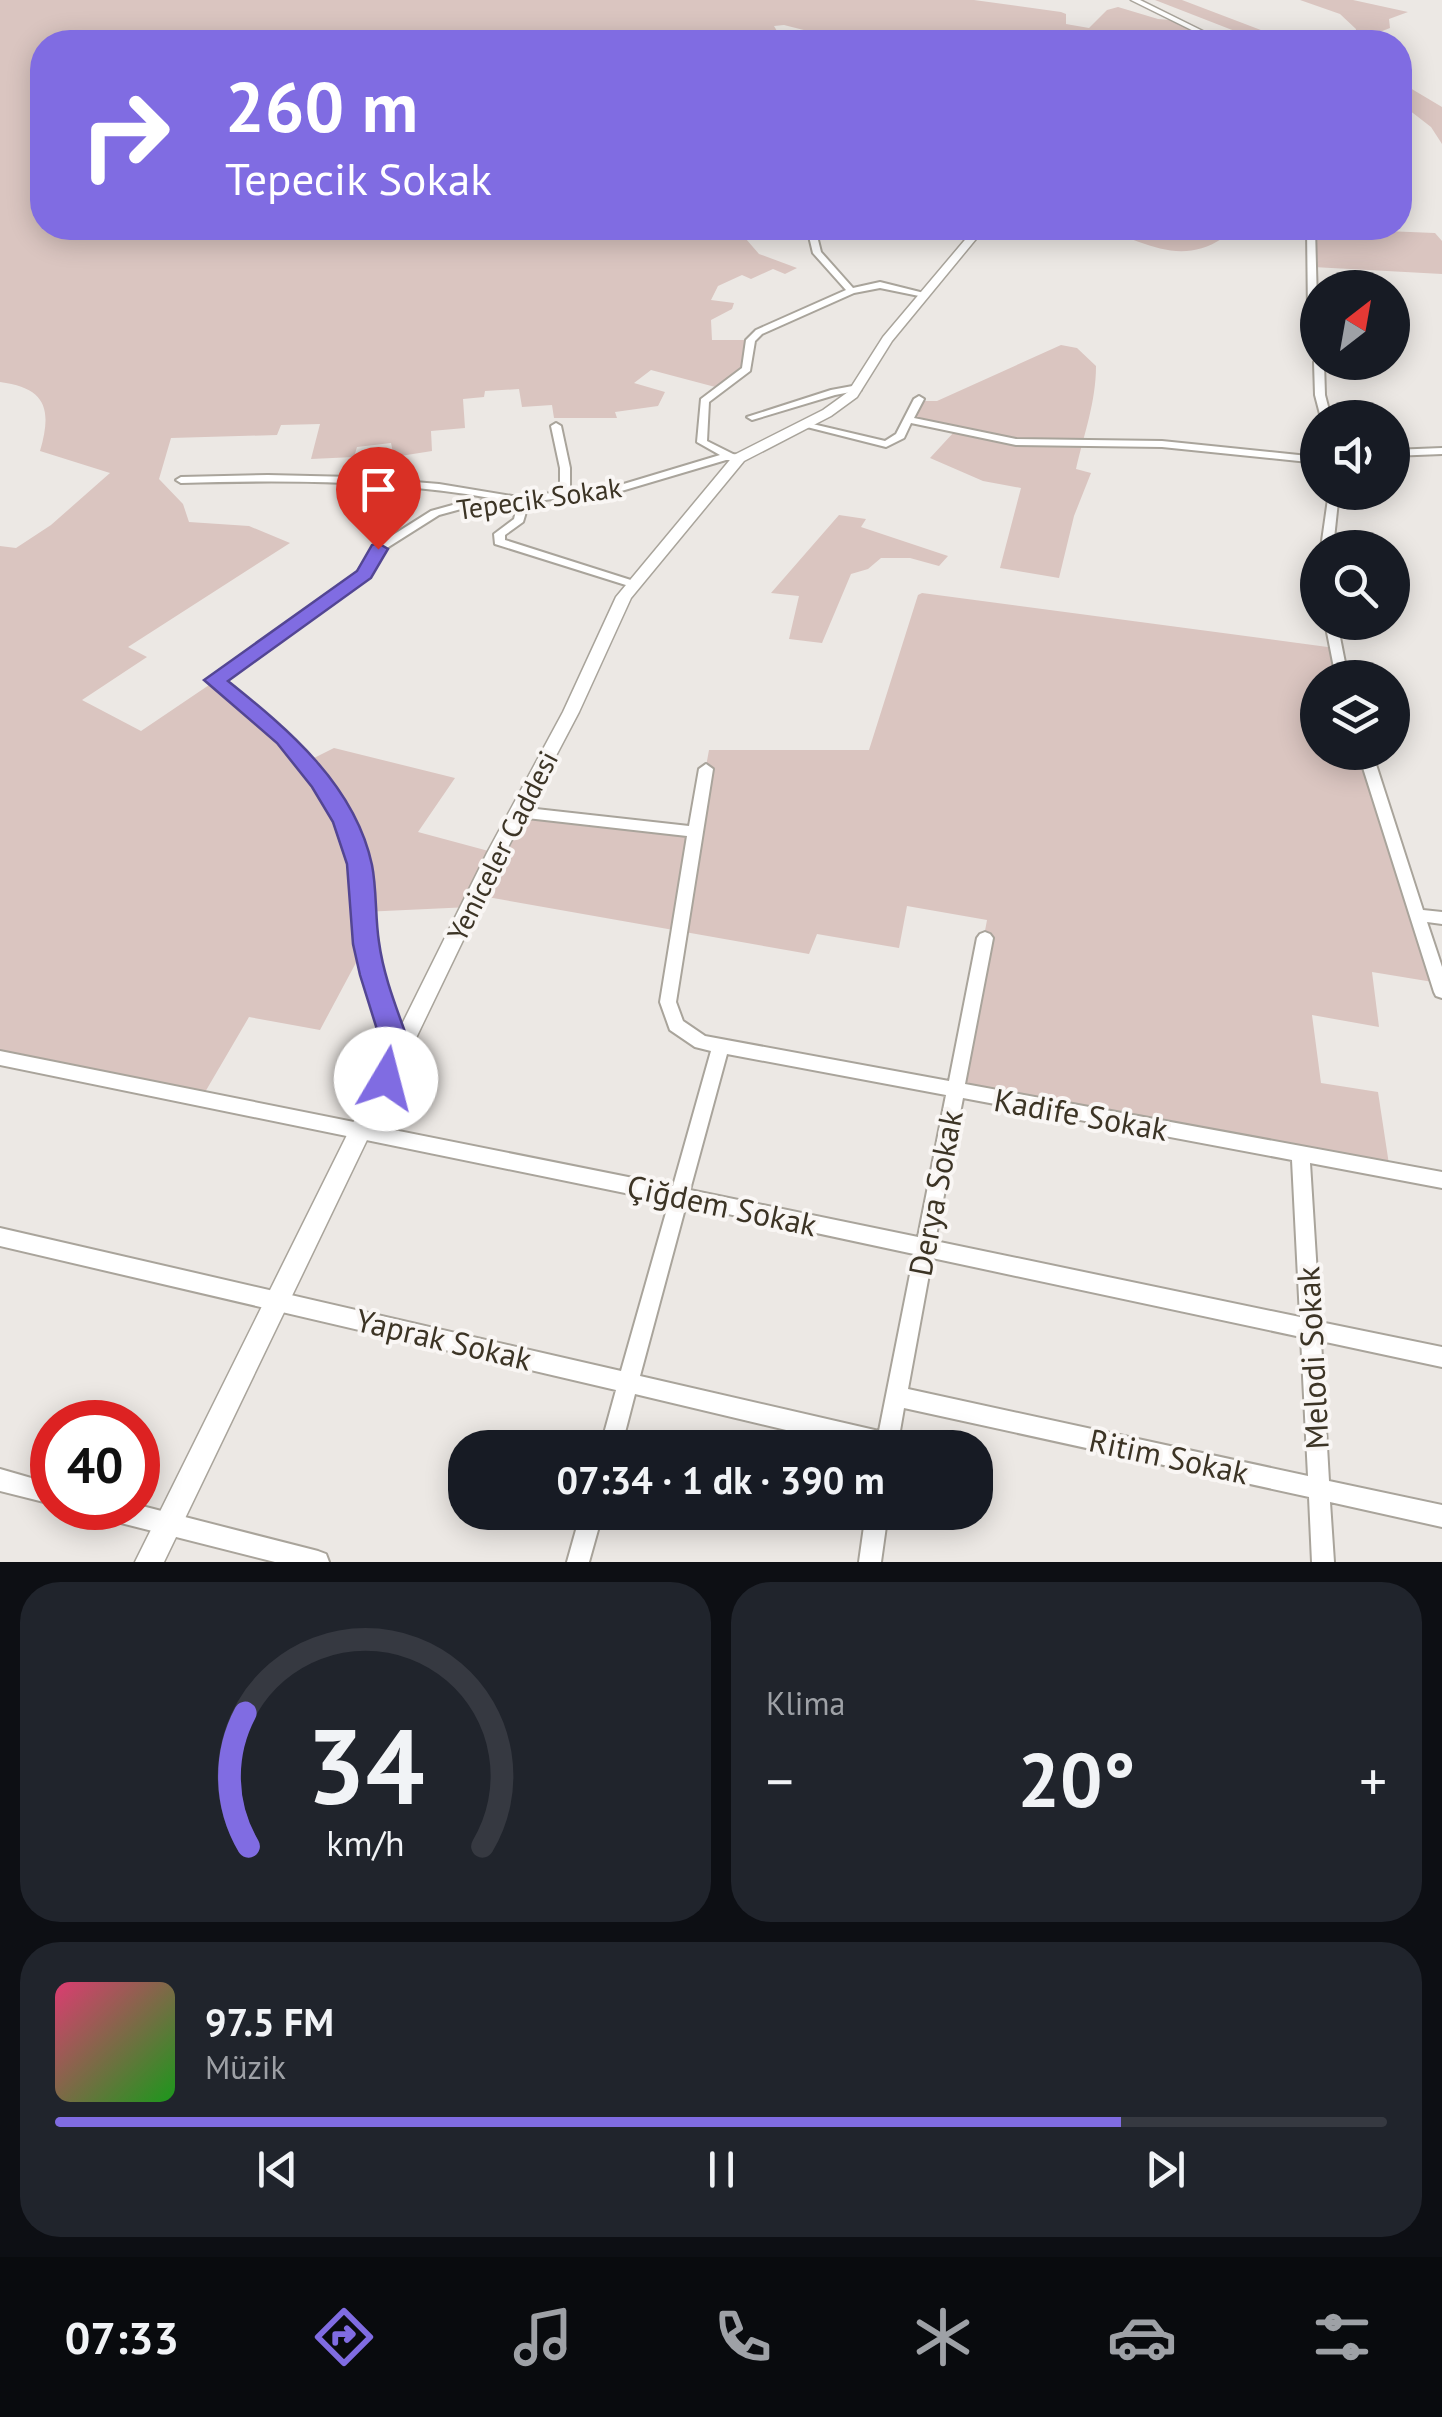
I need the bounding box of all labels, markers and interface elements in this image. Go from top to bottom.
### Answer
text: 260 m [225,61,418,151]
icon: right [60,70,190,200]
text: Tepecik Sokak [225,149,492,207]
north arrow [1300,270,1410,380]
map controls [1300,270,1410,770]
button: sound [1300,400,1410,510]
pin [336,447,421,550]
icon: arrive [351,462,406,517]
street label: Tepecik Sokak [454,468,624,528]
button: search [1300,530,1410,640]
button: layers [1300,660,1410,770]
street label: Yeniceler Caddesi [438,745,566,947]
position arrow [334,1027,438,1131]
street label: Kadife Sokak [991,1078,1172,1150]
street label: Derya Sokak [898,1106,972,1280]
street label: Çiğdem Sokak [623,1164,821,1246]
street label: Melodi Sokak [1286,1265,1338,1451]
street label: Yaprak Sokak [352,1298,537,1380]
speed limit sign: 40 [30,1400,160,1530]
street label: Ritim Sokak [1085,1419,1253,1494]
text: 07:34 · 1 dk · 390 m [556,1455,885,1504]
text: Klima [766,1682,845,1724]
text: 34 [307,1698,424,1833]
text: 20° [1018,1731,1135,1828]
text: − [766,1745,794,1816]
text: + [1359,1745,1387,1816]
text: km/h [326,1820,405,1866]
text: 97.5 FM [205,1997,334,2046]
text: Müzik [205,2046,286,2088]
icon: previous [250,2142,305,2197]
icon: pause [694,2142,749,2197]
icon: next [1138,2142,1193,2197]
icon: directions [309,2302,379,2372]
icon: music [508,2302,578,2372]
icon: phone [708,2302,778,2372]
icon: climate [908,2302,978,2372]
icon: car [1107,2302,1177,2372]
icon: filters [1307,2302,1377,2372]
text: 07:33 [65,2308,179,2366]

